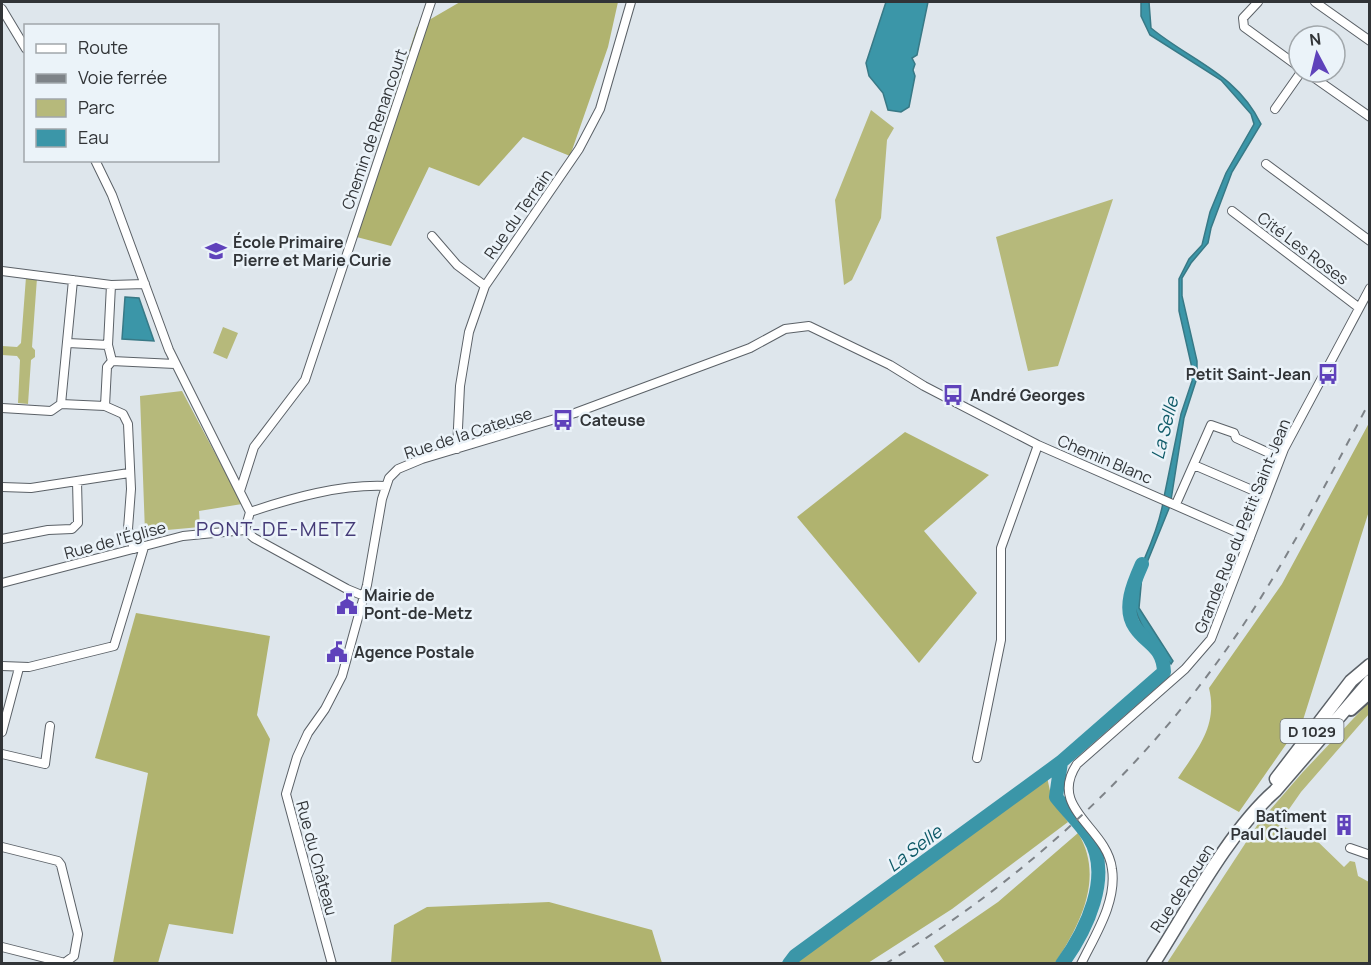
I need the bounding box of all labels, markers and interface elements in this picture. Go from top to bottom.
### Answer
legend [24,24,219,162]
north arrow [1287,24,1347,84]
text: N [1308,27,1322,51]
text: Route [78,35,128,59]
street label: Chemin de Renancourt [336,46,412,212]
text: Voie ferrée [78,65,167,89]
text: Parc [78,95,115,119]
text: Eau [78,125,109,149]
street label: Rue du Terrain [479,165,557,263]
street label: Cité Les Roses [1253,206,1353,290]
place label: École Primaire Pierre et Marie Curie [233,231,392,271]
school or university icon: École Primaire Pierre et Marie Curie [204,239,228,263]
bus stop icon: Petit Saint-Jean [1316,362,1340,386]
place label: Petit Saint-Jean [1186,363,1311,385]
bus stop icon: André Georges [941,383,965,407]
place label: André Georges [970,384,1085,406]
water label: La Selle [1145,393,1184,462]
street label: Rue de la Cateuse [401,402,535,464]
bus stop icon: Cateuse [551,408,575,432]
place label: Cateuse [580,409,646,431]
street label: Grande Rue du Petit Saint-Jean [1189,415,1295,637]
street label: Chemin Blanc [1054,429,1156,489]
district label: PONT-DE-METZ [196,515,358,542]
street label: Rue de l'Église [62,516,168,564]
place label: Mairie de Pont-de-Metz [364,584,473,624]
public building icon: Mairie de Pont-de-Metz [335,592,359,616]
public building icon: Agence Postale [325,640,349,664]
place label: Agence Postale [354,641,475,663]
road number: D 1029 [1280,719,1344,743]
street label: Rue du Château [291,798,343,918]
place label: Batîment Paul Claudel [1231,805,1327,845]
building icon: Batîment Paul Claudel [1332,813,1356,837]
water label: La Selle [881,818,948,877]
street label: Rue de Rouen [1145,839,1219,937]

